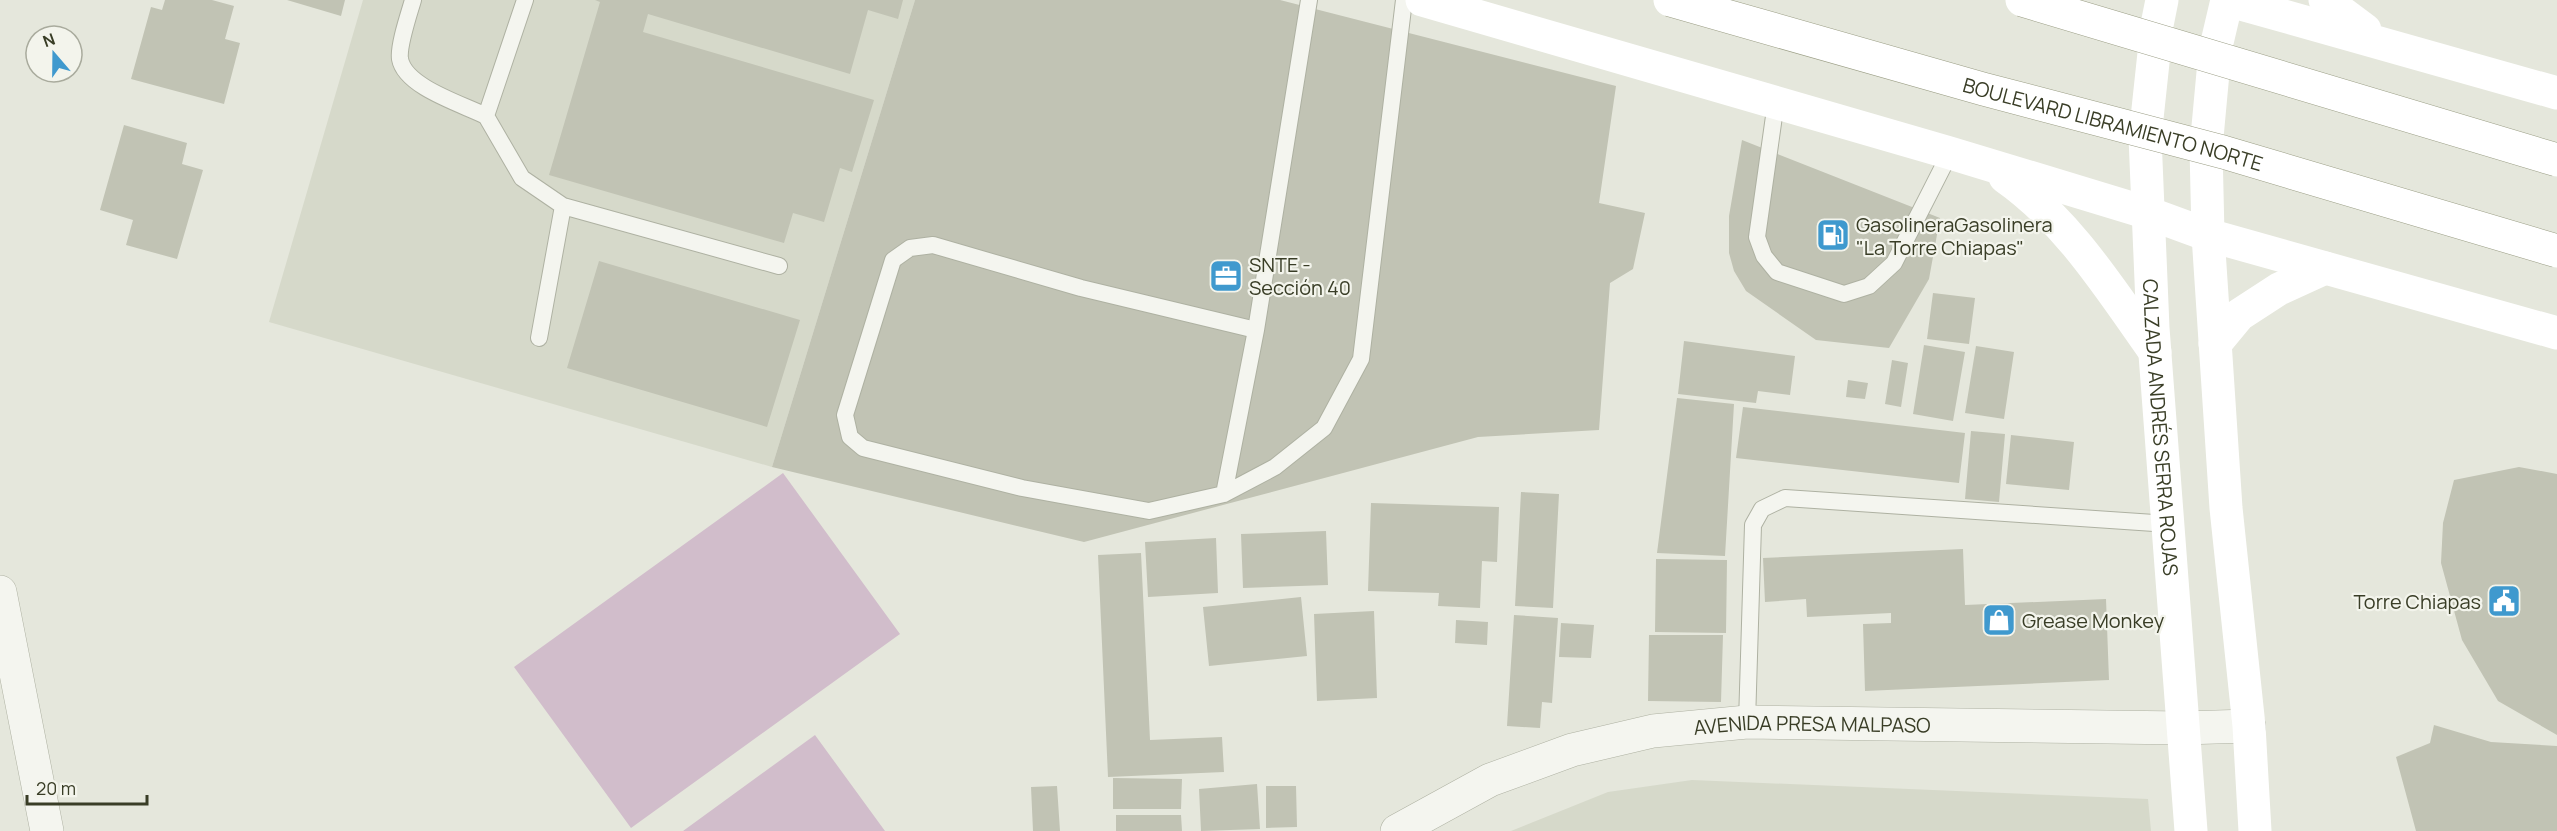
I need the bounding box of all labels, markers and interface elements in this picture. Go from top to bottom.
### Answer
north arrow [24,24,84,84]
text: N [40,28,58,52]
street label: BOULEVARD LIBRAMIENTO NORTE [1960,71,2266,177]
place label: GasolineraGasolinera "La Torre Chiapas" [1856,211,2053,261]
fuel station icon: GasolineraGasolinera "La Torre Chiapas" [1815,217,1851,253]
place label: SNTE - Sección 40 [1249,251,1351,301]
office icon: SNTE - Sección 40 [1208,258,1244,294]
street label: CALZADA ANDRÉS SERRA ROJAS [2137,278,2185,577]
public building icon: Torre Chiapas [2486,583,2522,619]
place label: Torre Chiapas [2354,588,2481,615]
shop icon: Grease Monkey [1981,602,2017,638]
place label: Grease Monkey [2022,607,2165,634]
street label: AVENIDA PRESA MALPASO [1692,708,1931,741]
scale bar [27,768,147,806]
text: 20 m [36,776,76,800]

